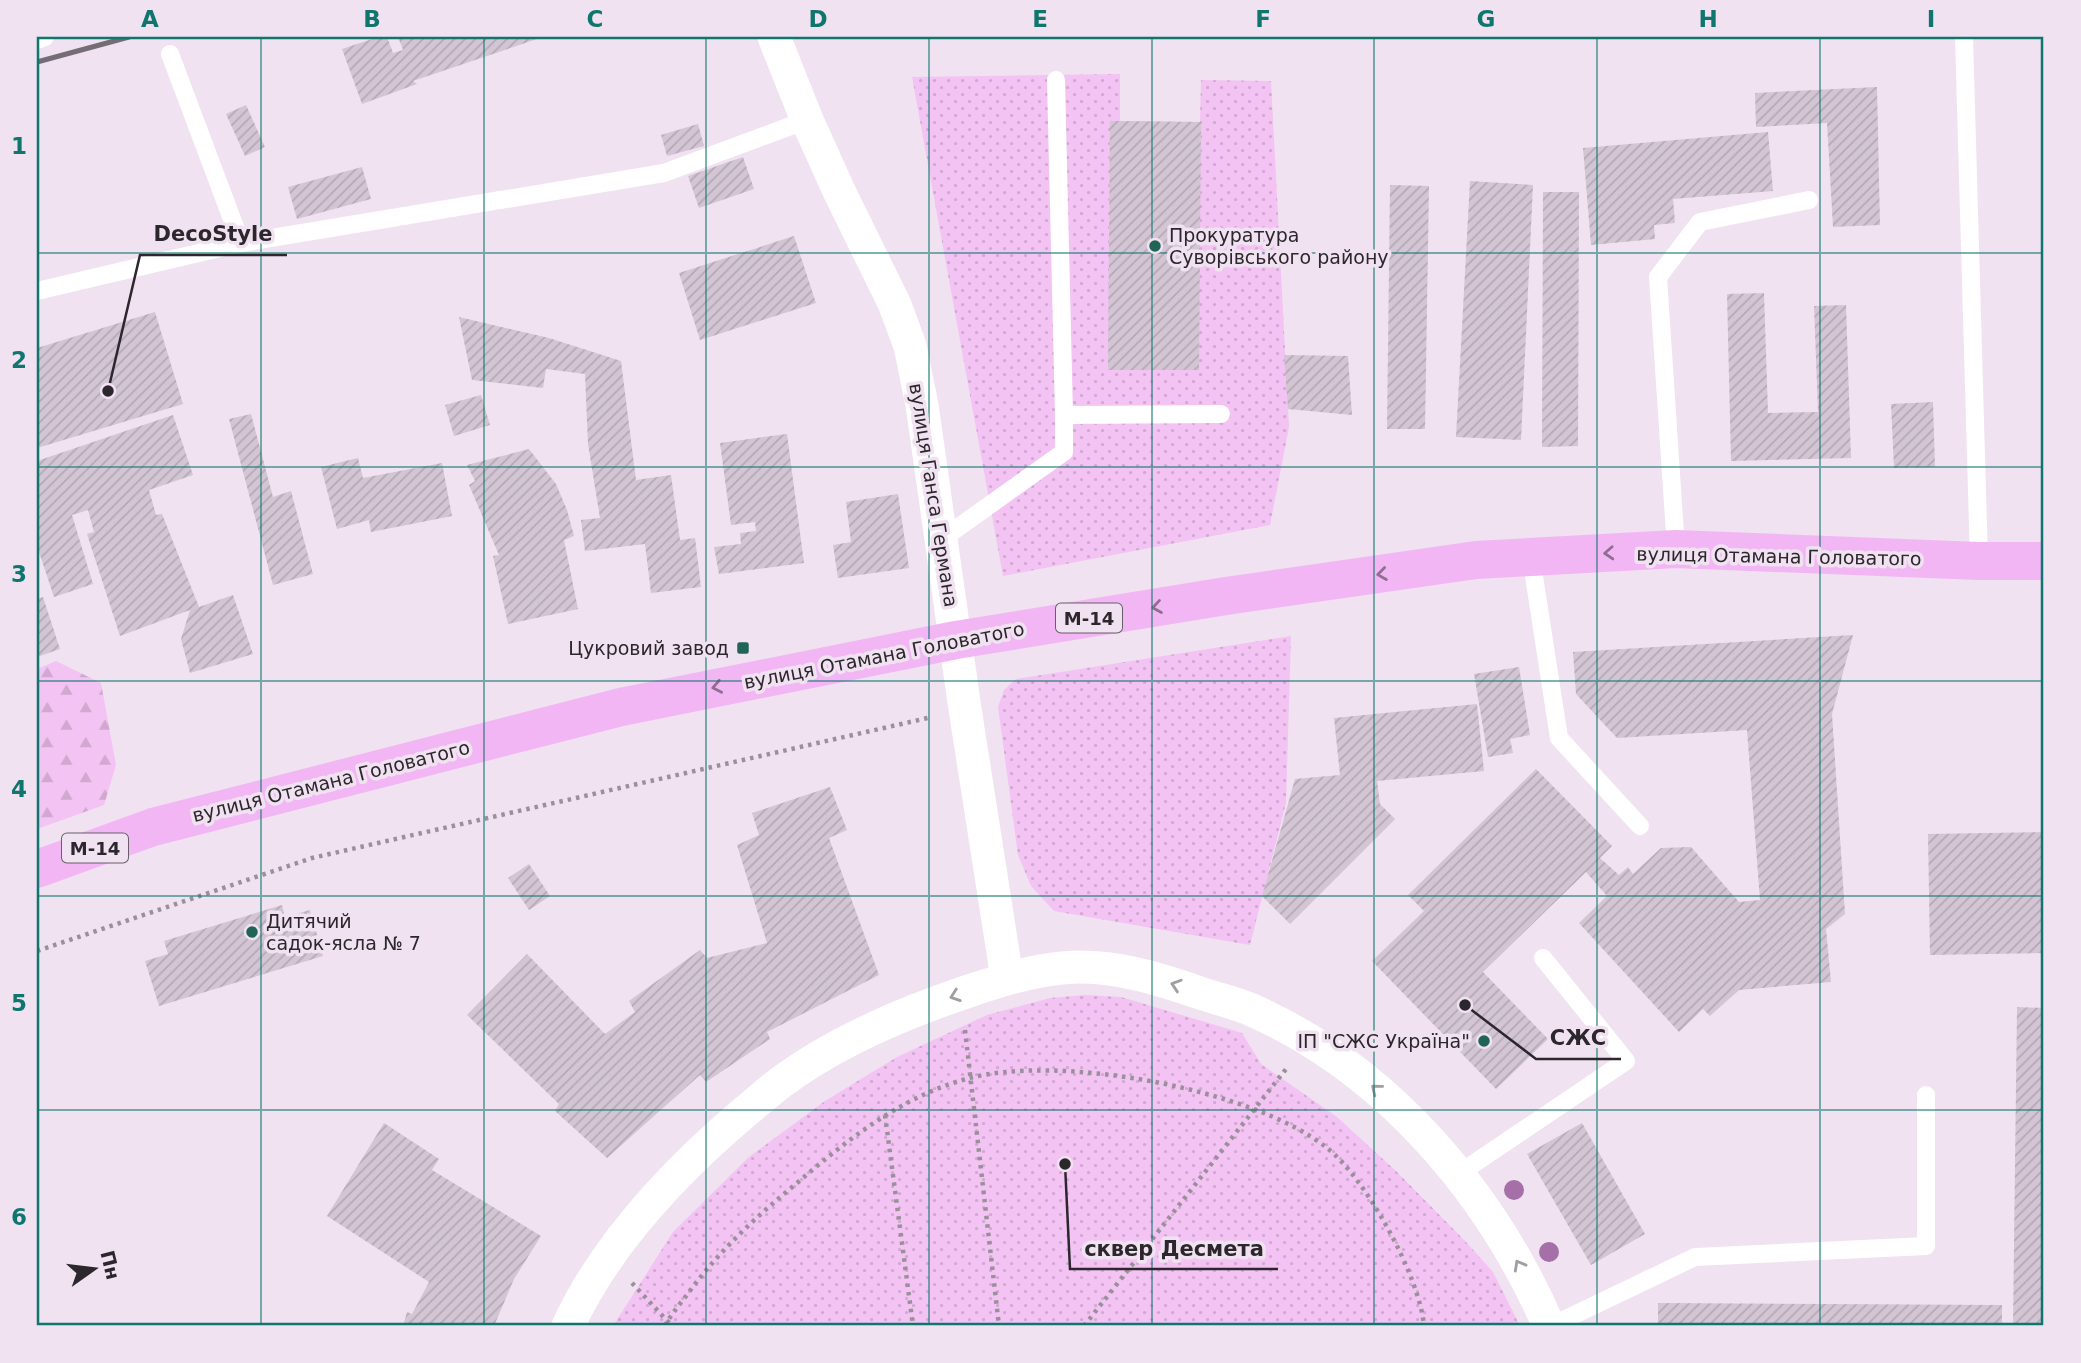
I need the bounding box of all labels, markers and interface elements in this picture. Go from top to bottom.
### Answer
text: A [141,6,159,32]
text: B [363,6,381,32]
text: C [587,6,603,32]
text: D [808,6,828,32]
text: E [1032,6,1048,32]
text: F [1255,6,1271,32]
text: G [1477,6,1495,32]
text: H [1698,6,1718,32]
text: I [1927,6,1935,32]
text: 1 [11,133,27,159]
callout: DecoStyle [140,213,287,255]
text: DecoStyle [154,222,272,246]
place label: Прокуратура Суворівського району [1169,224,1389,268]
marker: Прокуратура Суворівського району [1147,238,1163,254]
text: 2 [11,347,27,373]
street label: вулиця Ганса Германа [905,381,963,609]
street label: вулиця Отамана Головатого [1636,543,1922,569]
one-way arrow [1603,545,1614,560]
text: 3 [11,561,27,587]
one-way arrow [1377,566,1388,581]
one-way arrow [1152,599,1163,614]
road number: М-14 [1056,604,1122,632]
street label: вулиця Отамана Головатого [742,617,1026,693]
place label: Цукровий завод [568,637,729,659]
marker: Цукровий завод [735,640,751,656]
one-way arrow [711,679,723,694]
street label: вулиця Отамана Головатого [190,736,472,826]
text: 4 [11,776,27,802]
road number: М-14 [62,834,128,862]
place label: Дитячий садок-ясла № 7 [266,910,421,954]
marker: Дитячий садок-ясла № 7 [244,924,260,940]
one-way arrow [1171,979,1183,993]
one-way arrow [949,988,961,1002]
text: 5 [11,990,27,1016]
callout: СЖС [1536,1017,1621,1059]
text: СЖС [1550,1026,1606,1050]
place label: ІП "СЖС Україна" [1297,1030,1470,1052]
marker: ІП "СЖС Україна" [1476,1033,1492,1049]
one-way arrow [1372,1085,1384,1098]
text: 6 [11,1204,27,1230]
callout: сквер Десмета [1070,1227,1278,1269]
north arrow [60,1234,130,1304]
text: сквер Десмета [1084,1237,1264,1261]
text: Пн [96,1248,125,1282]
one-way arrow [1514,1260,1527,1272]

